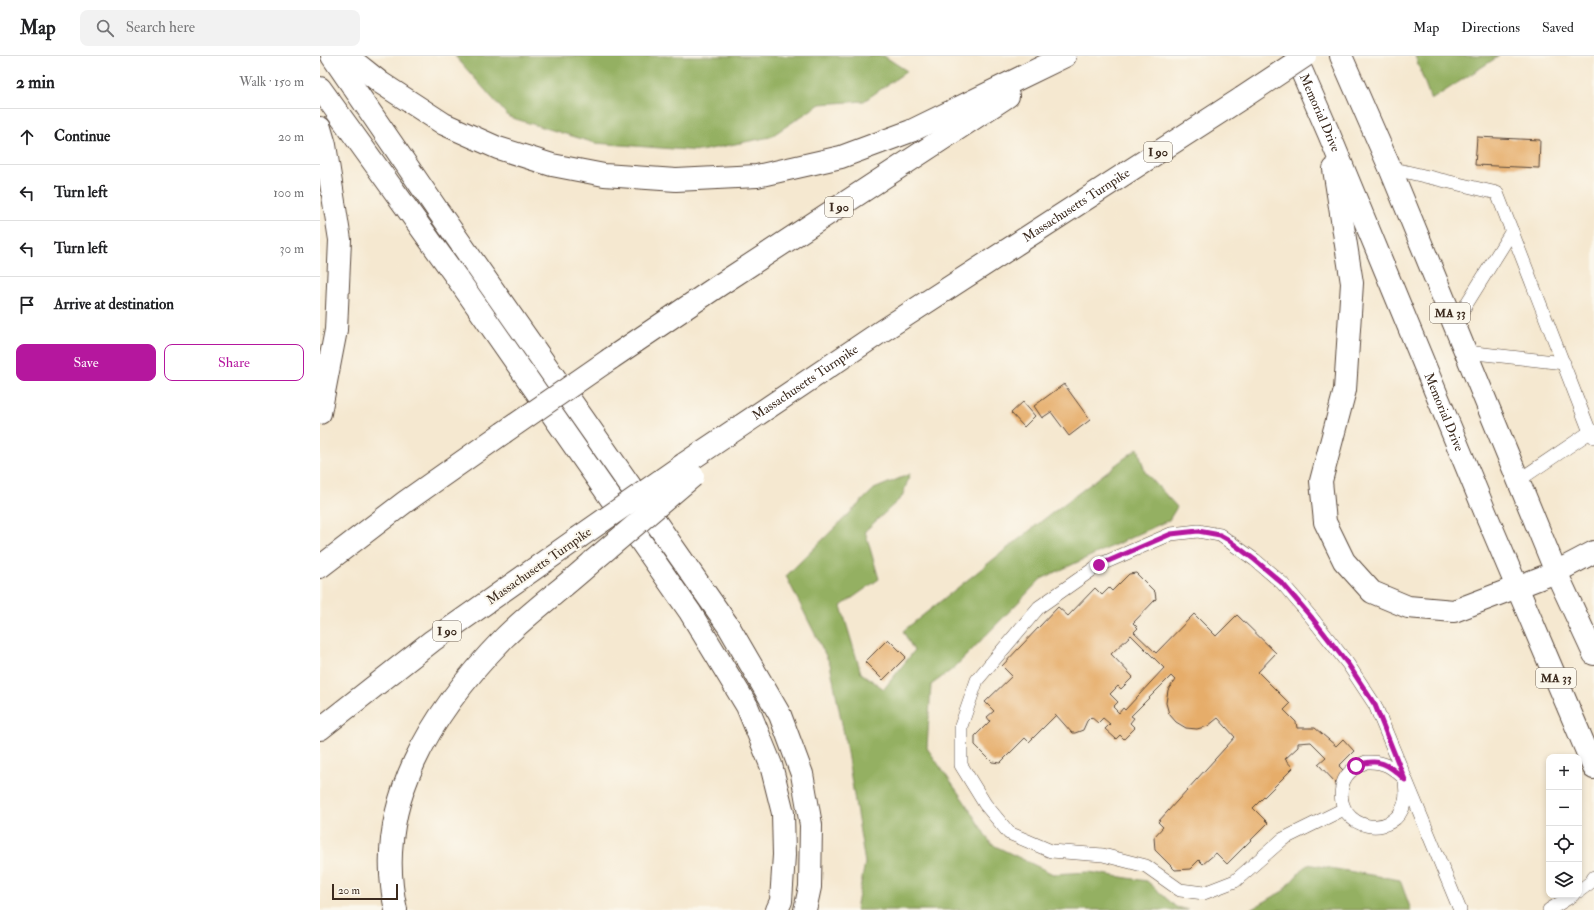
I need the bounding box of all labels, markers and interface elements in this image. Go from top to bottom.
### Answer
search box [80,10,360,46]
text: Map [20,16,56,40]
icon: search [94,17,116,39]
text: Search here [126,18,195,37]
text: Map [1413,19,1439,36]
text: Directions [1461,19,1520,36]
text: Saved [1542,19,1574,36]
street label: Memorial Drive [1296,71,1344,155]
text: 2 min [16,72,55,93]
text: Walk · 150 m [239,74,304,90]
icon: ahead [16,126,38,148]
text: Continue [54,127,110,146]
text: 20 m [278,129,304,145]
road number: I 90 [1144,142,1172,162]
street label: Massachusetts Turnpike [1020,164,1133,246]
icon: left [16,182,38,204]
text: Turn left [54,183,108,202]
text: 100 m [273,185,304,201]
road number: I 90 [825,197,853,217]
icon: left [16,238,38,260]
text: Turn left [54,239,108,258]
text: 30 m [280,241,304,257]
icon: arrive [16,294,38,316]
text: Arrive at destination [54,295,174,314]
road number: MA 33 [1430,303,1470,323]
street label: Massachusetts Turnpike [749,341,862,424]
button: Save [16,344,156,381]
button: Share [164,344,304,381]
street label: Memorial Drive [1421,370,1467,454]
street label: Massachusetts Turnpike [484,523,596,609]
route end [1090,556,1108,574]
road number: I 90 [433,621,461,641]
road number: MA 33 [1536,668,1576,688]
map controls [1546,754,1582,898]
button: + [1546,754,1582,790]
route start [1347,757,1365,775]
button: − [1546,790,1582,826]
button: locate [1546,826,1582,862]
button: layers [1546,862,1582,898]
scale bar [332,882,398,901]
text: 20 m [338,884,360,897]

